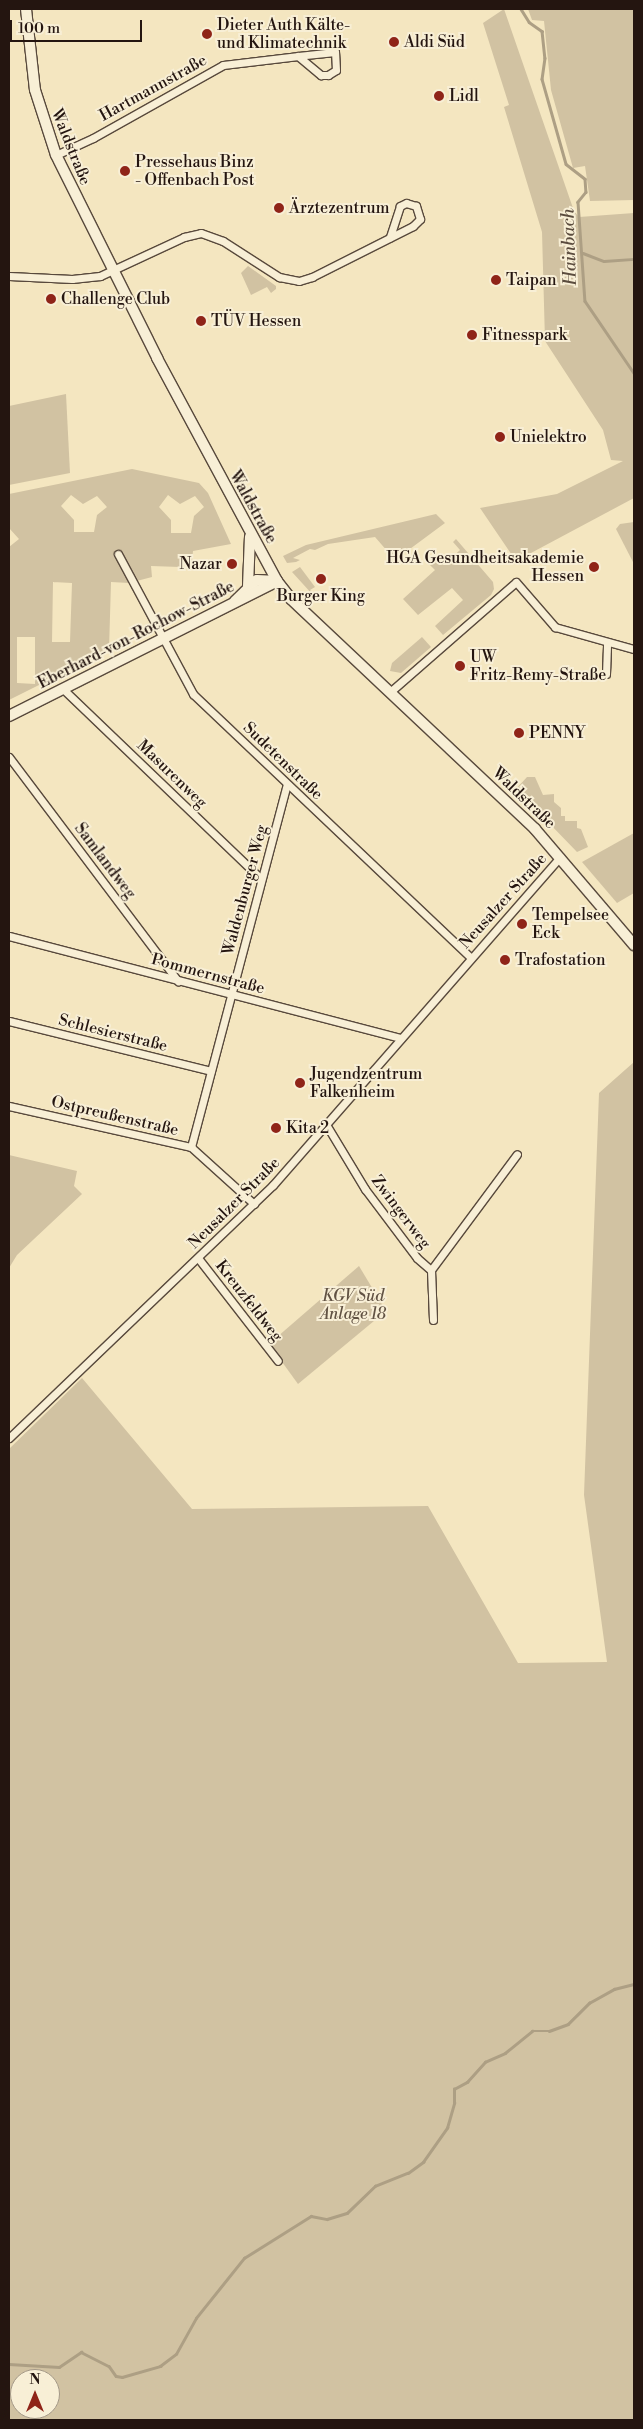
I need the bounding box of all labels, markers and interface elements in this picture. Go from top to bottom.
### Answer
scale bar [12,10,145,42]
place label: Dieter Auth Kälte- und Klimatechnik [217,15,350,53]
text: 100 m [18,19,60,38]
marker: Dieter Auth Kälte- und Klimatechnik [201,28,213,40]
place label: Aldi Süd [404,32,465,52]
marker: Aldi Süd [388,36,400,48]
street label: Hartmannstraße [96,51,210,125]
place label: Lidl [449,86,479,106]
marker: Lidl [433,90,445,102]
street label: Waldstraße [47,106,95,188]
place label: Pressehaus Binz - Offenbach Post [135,152,254,190]
marker: Pressehaus Binz - Offenbach Post [119,165,131,177]
place label: Ärztezentrum [289,198,390,218]
marker: Ärztezentrum [273,202,285,214]
water label: Hainbach [558,208,582,286]
place label: Taipan [506,270,557,290]
marker: Taipan [490,274,502,286]
place label: Challenge Club [61,289,170,309]
marker: Challenge Club [45,293,57,305]
place label: TÜV Hessen [211,311,301,331]
marker: TÜV Hessen [195,315,207,327]
place label: Fitnesspark [482,325,567,345]
marker: Fitnesspark [466,329,478,341]
place label: Unielektro [510,427,587,447]
marker: Unielektro [494,431,506,443]
street label: Waldstraße [225,467,281,547]
place label: HGA Gesundheitsakademie Hessen [386,548,584,586]
place label: Nazar [180,554,222,574]
marker: Nazar [226,558,238,570]
marker: HGA Gesundheitsakademie Hessen [588,561,600,573]
marker: Burger King [315,573,327,585]
street label: Eberhard-von-Rochow-Straße [35,577,237,693]
place label: Burger King [277,586,365,606]
place label: UW Fritz-Remy-Straße [470,647,606,685]
marker: UW Fritz-Remy-Straße [454,660,466,672]
street label: Sudetenstraße [239,718,327,804]
place label: PENNY [529,723,585,743]
marker: PENNY [513,727,525,739]
street label: Masurenweg [133,736,211,812]
street label: Waldstraße [488,763,560,833]
street label: Samlandweg [70,819,140,903]
street label: Waldenburger Weg [218,823,272,957]
street label: Neusalzer Straße [455,849,551,953]
place label: Tempelsee Eck [532,905,609,943]
marker: Tempelsee Eck [516,918,528,930]
street label: Pommernstraße [149,950,267,998]
place label: Trafostation [515,950,606,970]
marker: Trafostation [499,954,511,966]
street label: Schlesierstraße [57,1010,169,1056]
place label: Jugendzentrum Falkenheim [310,1064,422,1102]
marker: Jugendzentrum Falkenheim [294,1077,306,1089]
street label: Ostpreußenstraße [50,1092,180,1140]
place label: Kita 2 [286,1118,329,1138]
marker: Kita 2 [270,1122,282,1134]
street label: Neusalzer Straße [184,1153,284,1253]
street label: Zwingerweg [367,1171,435,1253]
street label: Kreuzfeldweg [211,1256,287,1346]
park label: KGV Süd Anlage 18 [320,1286,386,1324]
north arrow [10,2369,60,2419]
text: N [29,2371,41,2389]

